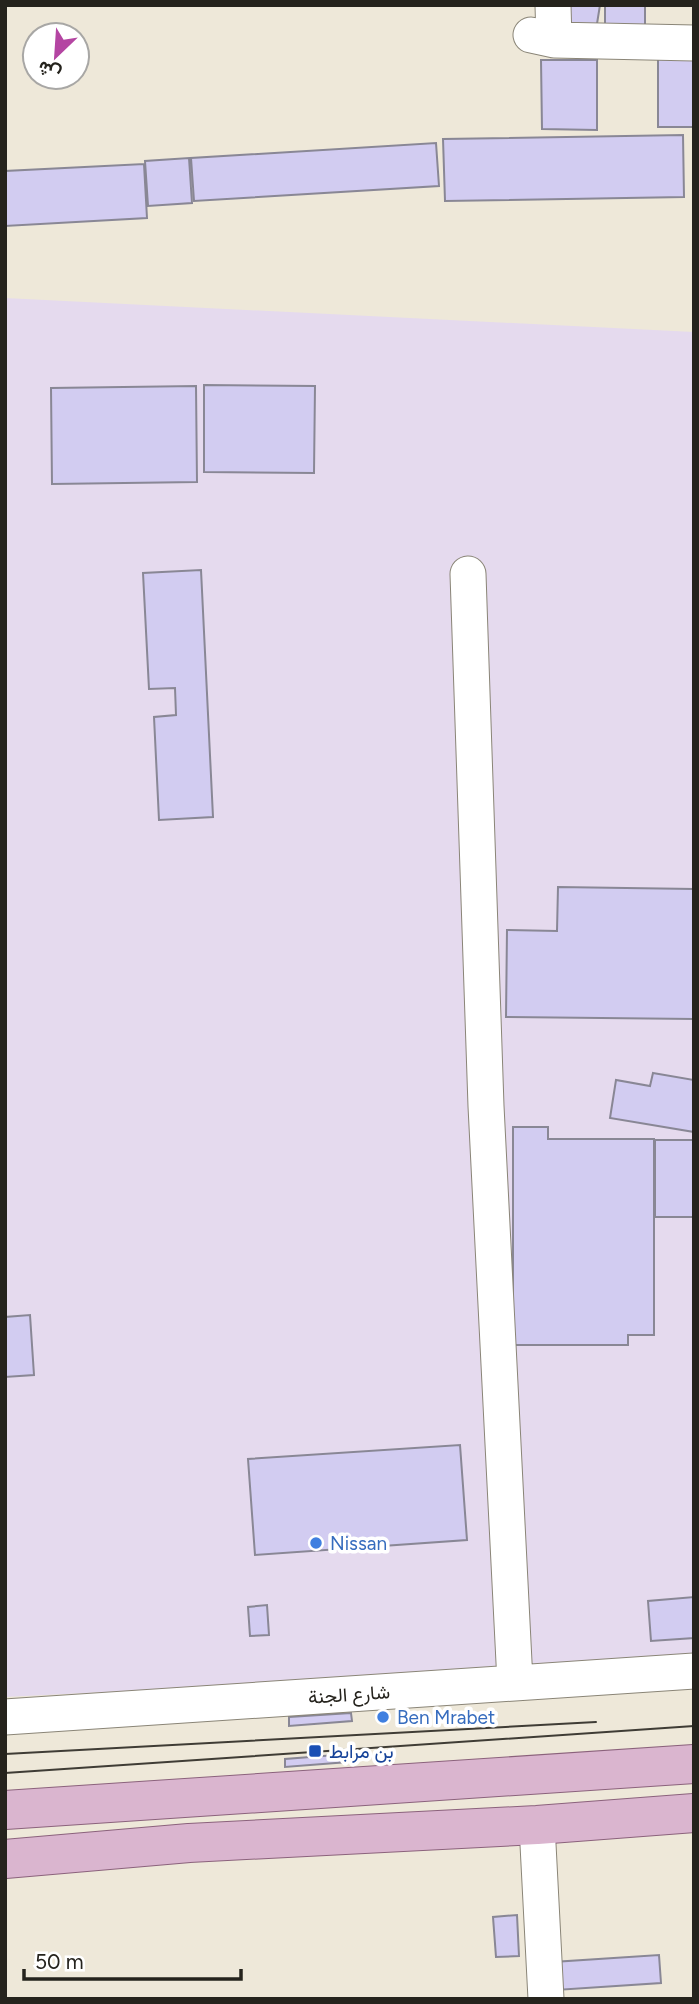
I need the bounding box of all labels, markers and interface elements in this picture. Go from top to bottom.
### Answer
north arrow [21,21,91,91]
text: ش [34,56,64,86]
place label: Nissan [330,1532,387,1555]
marker: Nissan [308,1535,324,1551]
street label: شارع الجنة [307,1680,391,1710]
place label: Ben Mrabet [397,1706,495,1729]
marker: Ben Mrabet [375,1709,391,1725]
place label: بن مرابط [329,1740,394,1763]
marker: بن مرابط [307,1743,323,1759]
scale bar [24,1938,242,1982]
text: 50 m [35,1949,84,1974]

